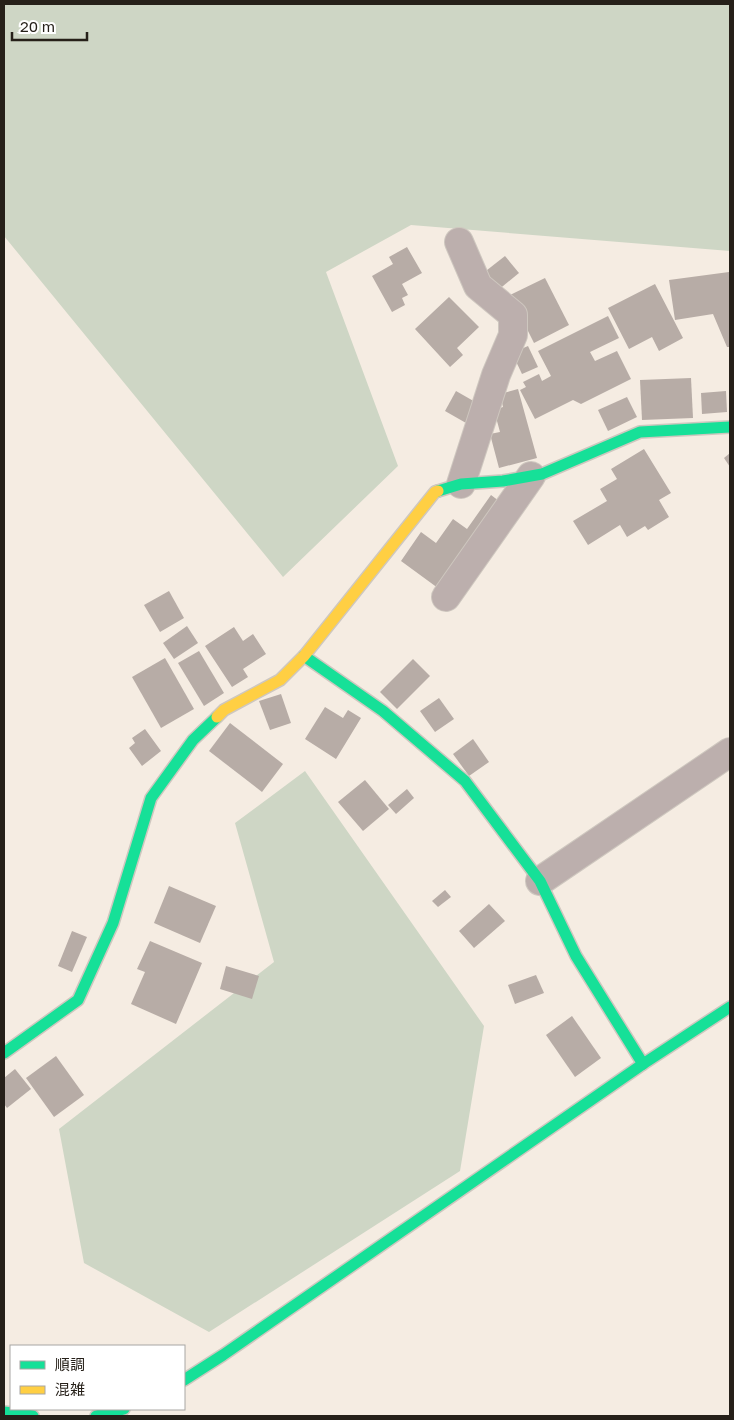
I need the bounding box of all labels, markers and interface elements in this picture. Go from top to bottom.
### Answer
scale bar [12,10,88,42]
text: 20 m [20,17,55,35]
legend [10,1345,185,1410]
text: 順調 [55,1355,85,1373]
text: 混雑 [55,1380,85,1398]

